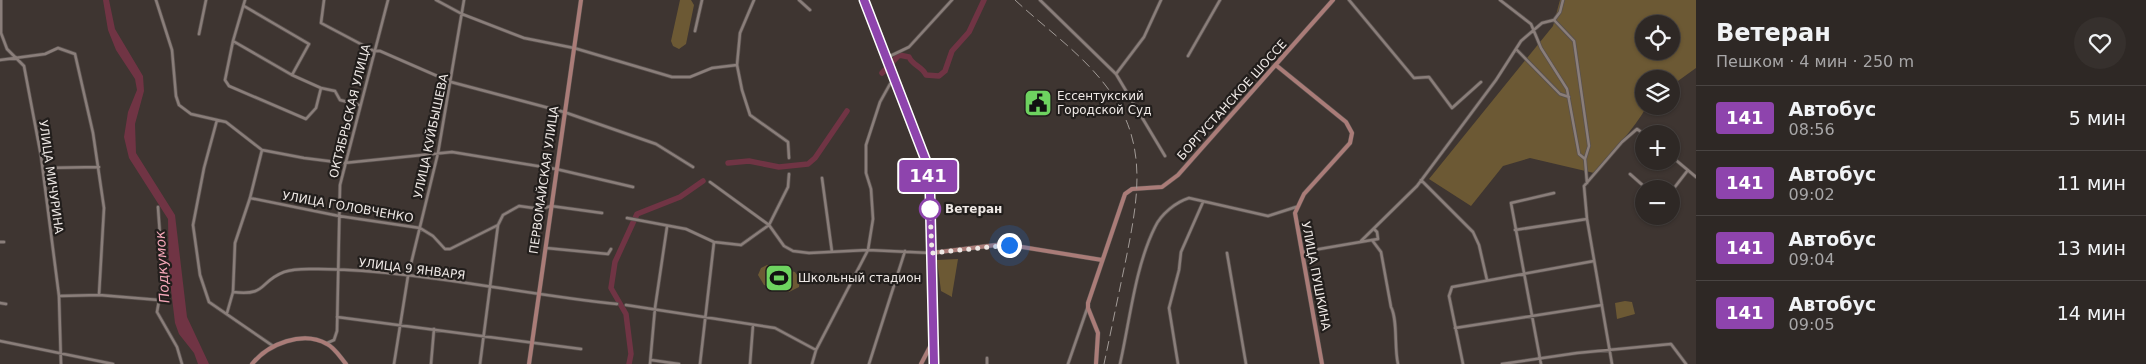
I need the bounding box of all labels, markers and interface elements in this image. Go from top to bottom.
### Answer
map controls [1635,15,1680,225]
button: locate [1635,15,1680,60]
button: heart [2074,17,2126,69]
text: Ветеран [1716,19,1831,47]
street label: БОРГУСТАНСКОЕ ШОССЕ [1174,37,1290,163]
street label: ОКТЯБРЬСКАЯ УЛИЦА [327,42,374,179]
text: Пешком · 4 мин · 250 m [1716,52,1914,71]
button: layers [1635,70,1680,115]
street label: УЛИЦА КУЙБЫШЕВА [410,71,451,200]
public building icon: Ессентукский Городской Суд [1023,88,1053,118]
place label: Ессентукский Городской Суд [1057,89,1152,117]
text: Автобус [1789,98,1876,120]
street label: ПЕРВОМАЙСКАЯ УЛИЦА [526,104,561,255]
text: 141 [1726,107,1764,128]
text: 5 мин [2069,107,2126,129]
street label: УЛИЦА МИЧУРИНА [36,119,66,236]
text: 08:56 [1789,120,1835,139]
button: + [1635,125,1680,170]
line badge: 141 [899,160,957,192]
text: Автобус [1789,163,1876,185]
text: 141 [909,165,947,186]
text: 141 [1726,172,1764,193]
text: 11 мин [2057,172,2126,194]
button: − [1635,180,1680,225]
text: 09:02 [1789,185,1835,204]
street label: УЛИЦА ГОЛОВЧЕНКО [281,189,415,225]
marker: Ветеран [919,198,941,220]
place label: Ветеран [945,202,1002,216]
street label: УЛИЦА ПУШКИНА [1299,220,1334,332]
text: Автобус [1789,228,1876,250]
water label: Подкумок [151,229,173,304]
your location [997,233,1022,258]
text: 141 [1726,237,1764,258]
text: 13 мин [2057,237,2126,259]
text: 09:04 [1789,250,1835,269]
street label: УЛИЦА 9 ЯНВАРЯ [358,256,466,282]
sports icon: Школьный стадион [764,263,794,293]
place label: Школьный стадион [798,271,921,285]
text: Автобус [1789,293,1876,315]
text: 141 [1726,302,1764,323]
text: 14 мин [2057,302,2126,324]
text: 09:05 [1789,315,1835,334]

